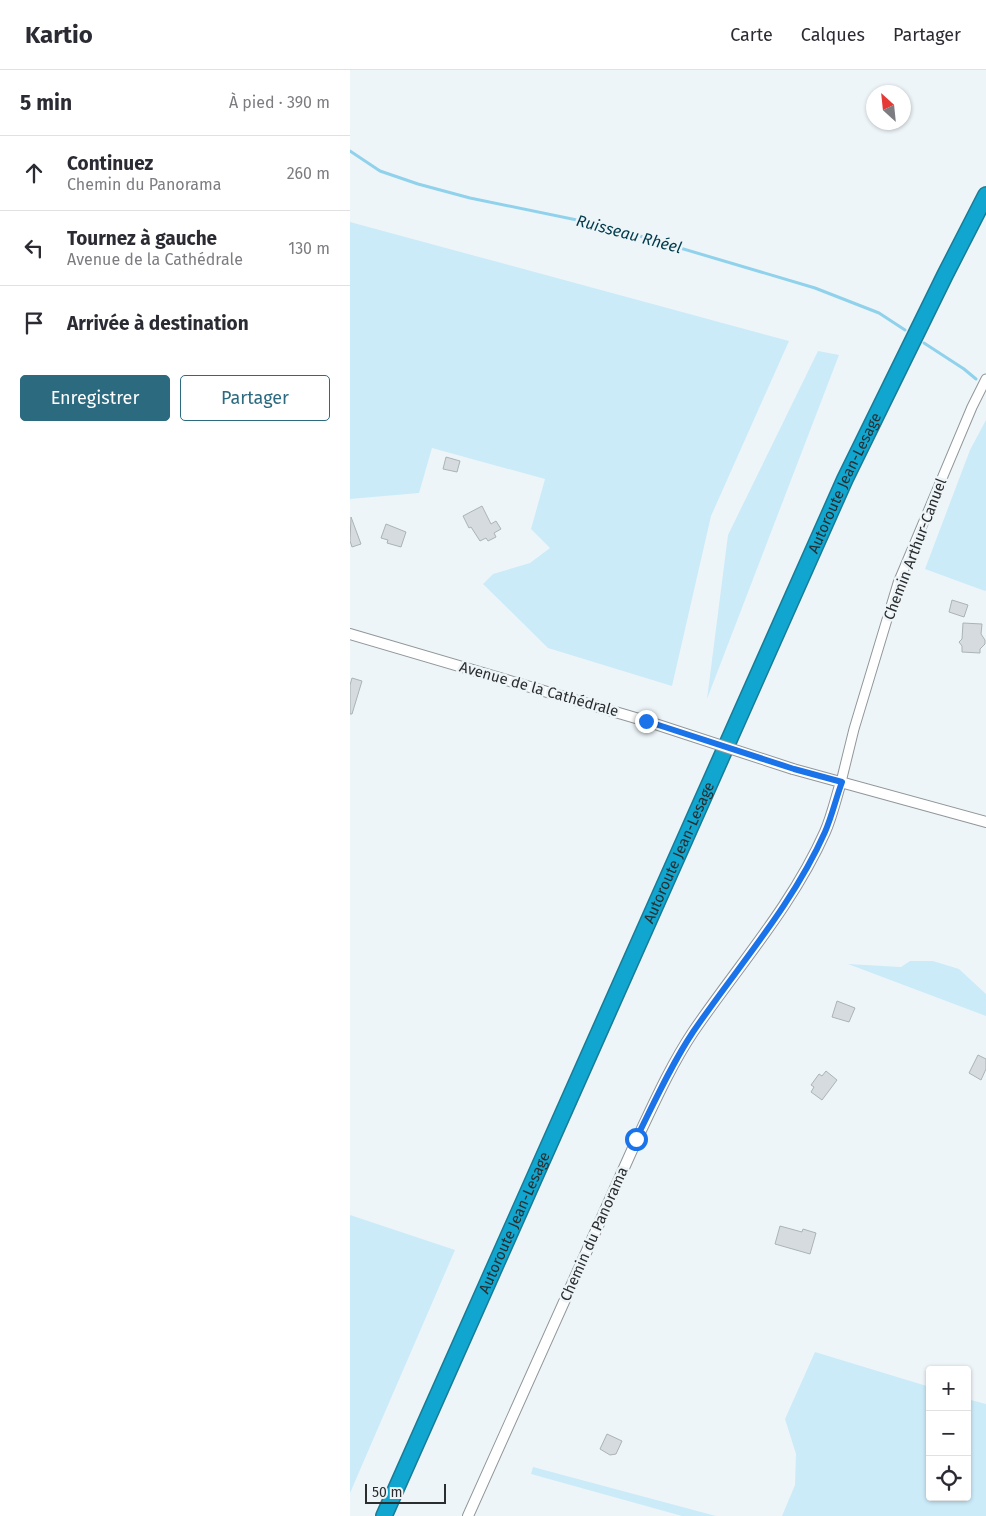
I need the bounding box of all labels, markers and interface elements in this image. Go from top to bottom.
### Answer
text: Kartio [25,21,93,49]
text: Carte [730,24,773,46]
text: Calques [801,24,865,46]
text: Partager [893,24,961,46]
north arrow [866,85,911,130]
text: 5 min [20,90,72,116]
text: À pied · 390 m [229,93,330,112]
text: Continuez [67,152,153,175]
icon: ahead [20,159,48,187]
text: 260 m [287,164,330,183]
text: Chemin du Panorama [67,175,221,194]
water label: Ruisseau Rhéel [574,211,684,257]
text: Tournez à gauche [67,227,217,250]
icon: left [20,234,48,262]
text: 130 m [288,239,330,258]
text: Avenue de la Cathédrale [67,250,243,269]
icon: arrive [20,309,48,337]
text: Arrivée à destination [67,312,249,335]
button: Enregistrer [20,375,170,421]
button: Partager [180,375,330,421]
street label: Autoroute Jean-Lesage [804,410,885,556]
street label: Chemin Arthur-Canuel [880,475,951,622]
street label: Avenue de la Cathédrale [457,658,621,720]
route end [635,710,658,733]
street label: Autoroute Jean-Lesage [640,779,718,926]
route start [625,1128,648,1151]
street label: Autoroute Jean-Lesage [475,1149,554,1296]
street label: Chemin du Panorama [556,1164,632,1304]
map controls [926,1366,971,1501]
button: + [926,1366,971,1411]
button: − [926,1411,971,1456]
button: locate [926,1456,971,1501]
scale bar [365,1481,446,1504]
text: 50 m [372,1484,403,1501]

